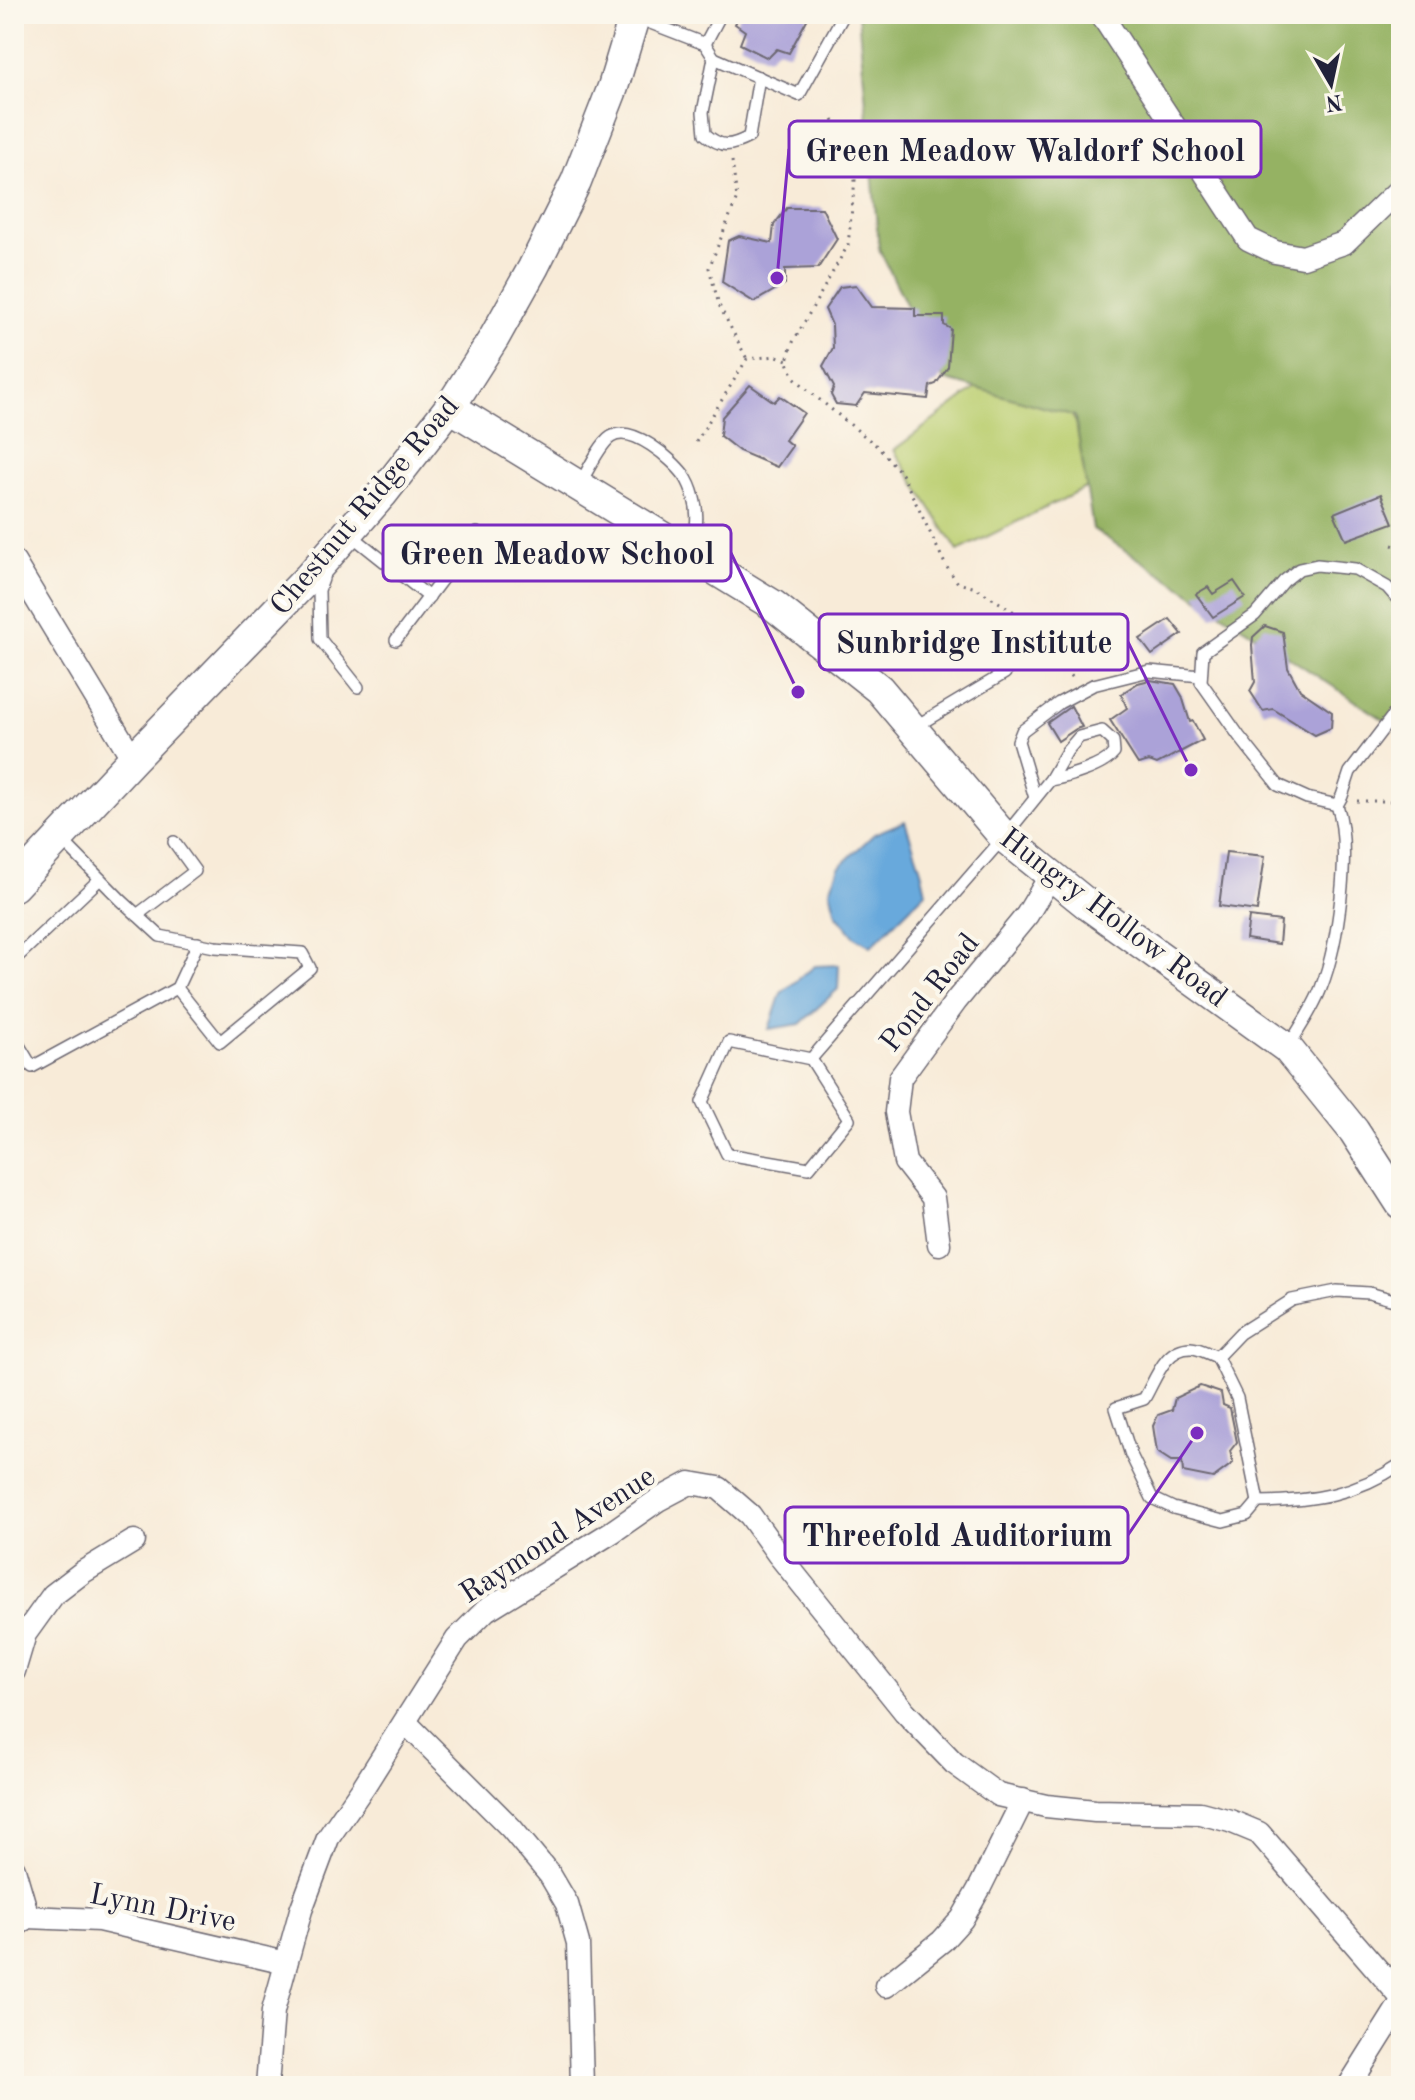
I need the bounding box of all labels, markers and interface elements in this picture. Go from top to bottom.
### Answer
north arrow [1291,44,1371,124]
text: N [1324,90,1344,114]
callout: Green Meadow Waldorf School [789,121,1261,177]
text: Green Meadow Waldorf School [805,137,1245,169]
street label: Chestnut Ridge Road [266,391,466,621]
callout: Green Meadow School [383,525,731,581]
text: Green Meadow School [399,540,715,572]
callout: Sunbridge Institute [819,614,1128,670]
text: Sunbridge Institute [835,629,1113,661]
street label: Hungry Hollow Road [993,823,1232,1014]
street label: Pond Road [875,929,986,1058]
street label: Raymond Avenue [455,1462,661,1610]
callout: Threefold Auditorium [785,1507,1128,1563]
text: Threefold Auditorium [801,1522,1113,1554]
street label: Lynn Drive [87,1880,239,1938]

